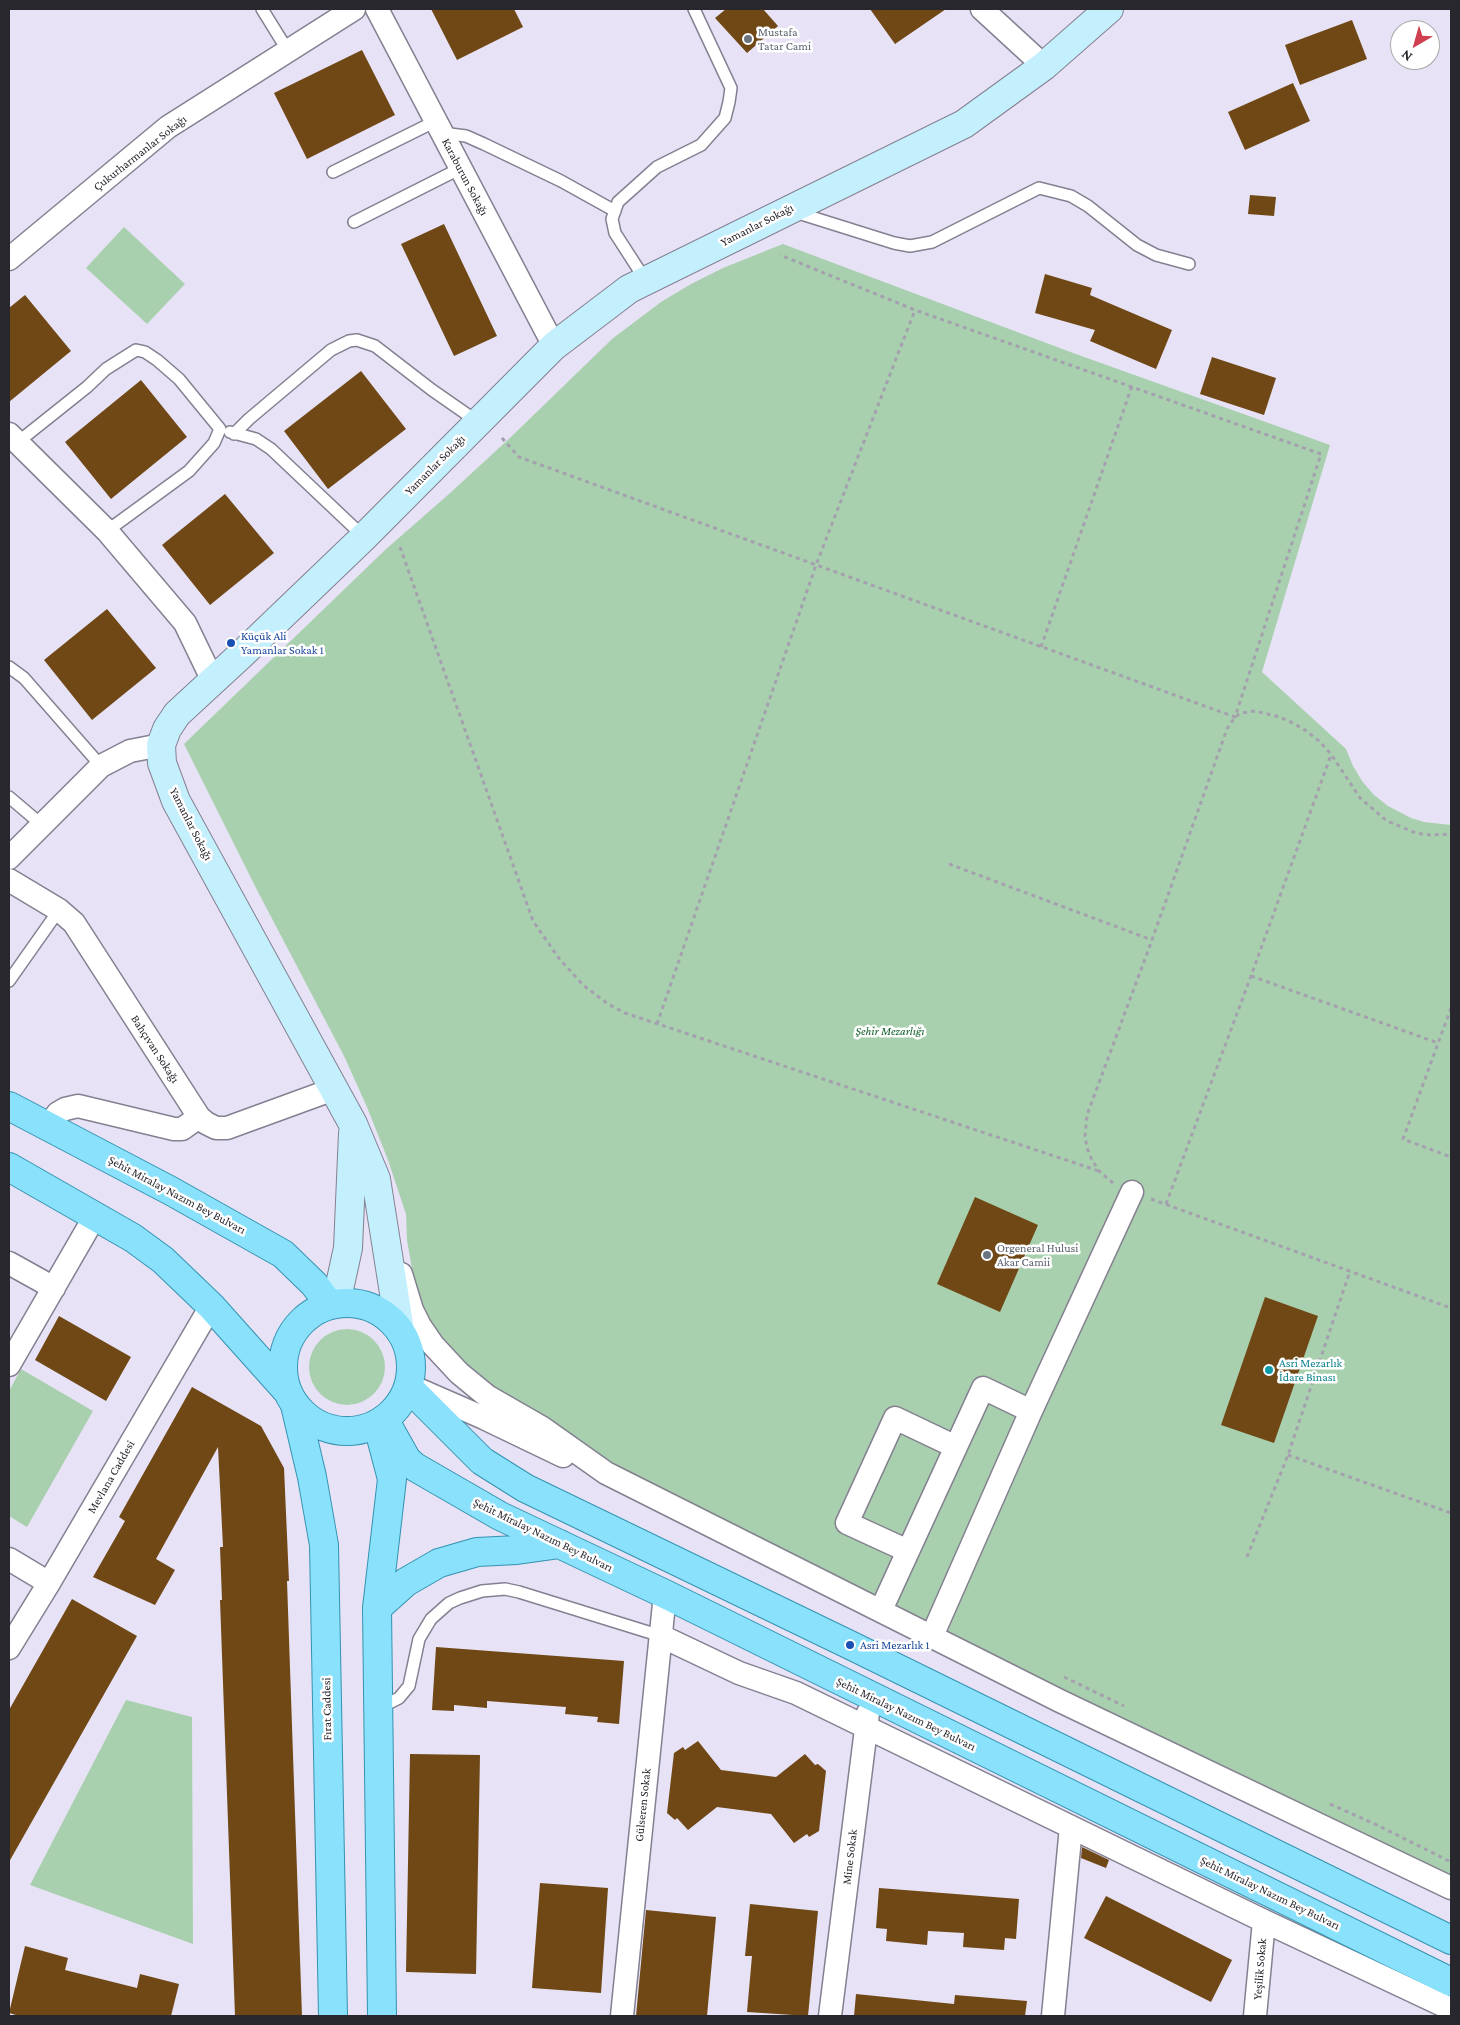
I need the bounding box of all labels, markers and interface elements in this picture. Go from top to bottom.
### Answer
north arrow [1390,20,1440,70]
place label: Mustafa Tatar Cami [758,25,811,53]
marker: Mustafa Tatar Cami [742,33,754,45]
text: N [1398,47,1415,65]
street label: Çukurharmanlar Sokağı [90,112,190,194]
street label: Karaburun Sokağı [439,136,491,218]
street label: Yamanlar Sokağı [718,200,796,250]
street label: Yamanlar Sokağı [402,432,468,498]
place label: Küçük Ali Yamanlar Sokak 1 [241,629,324,657]
marker: Küçük Ali Yamanlar Sokak 1 [225,637,237,649]
street label: Yamanlar Sokağı [166,785,216,863]
street label: Bahçıvan Sokağı [128,1012,182,1086]
park label: Şehir Mezarlığı [855,1024,925,1038]
street label: Şehit Miralay Nazım Bey Bulvarı [106,1153,248,1237]
place label: Orgeneral Hulusi Akar Camii [997,1241,1078,1269]
marker: Orgeneral Hulusi Akar Camii [981,1249,993,1261]
place label: Asri Mezarlık İdare Binası [1279,1356,1342,1384]
marker: Asri Mezarlık İdare Binası [1263,1364,1275,1376]
street label: Mevlana Caddesi [84,1438,138,1516]
street label: Şehit Miralay Nazım Bey Bulvarı [471,1495,615,1575]
place label: Asri Mezarlık 1 [860,1638,930,1652]
marker: Asri Mezarlık 1 [844,1639,856,1651]
street label: Şehit Miralay Nazım Bey Bulvarı [834,1674,978,1754]
street label: Fırat Caddesi [319,1677,335,1741]
street label: Gülseren Sokak [632,1768,654,1842]
street label: Mine Sokak [839,1829,861,1885]
street label: Şehit Miralay Nazım Bey Bulvarı [1198,1853,1342,1933]
street label: Yeşilik Sokak [1250,1938,1270,2000]

